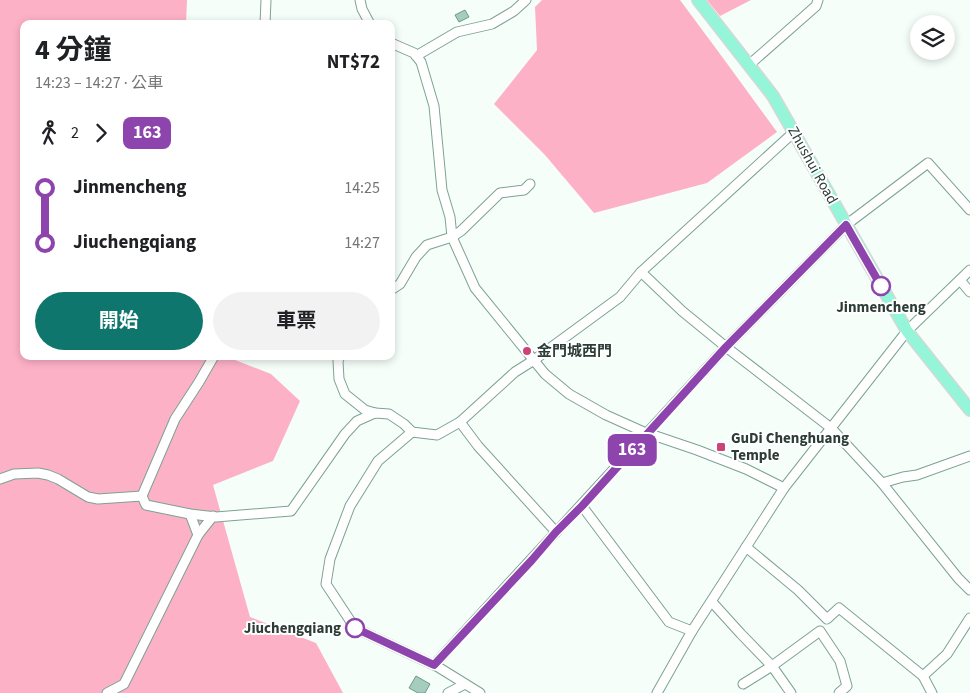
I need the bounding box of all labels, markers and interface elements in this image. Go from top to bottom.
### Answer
map controls [910,15,955,60]
button: layers [910,15,955,60]
text: 4 分鐘 [35,30,111,70]
text: NT$72 [327,49,380,76]
text: 14:23 – 14:27 · 公車 [35,72,163,94]
icon: walk [35,119,63,147]
icon: forward [87,119,115,147]
text: 163 [133,120,161,145]
text: 2 [71,122,79,144]
street label: Zhushui Road [783,123,843,208]
text: Jinmencheng [73,174,186,201]
text: 14:25 [344,177,380,199]
text: Jiuchengqiang [73,229,196,256]
text: 14:27 [344,232,380,254]
marker: Jinmencheng [871,276,891,296]
button: 開始 [35,292,203,350]
button: 車票 [213,292,380,350]
place label: Jinmencheng [836,297,926,318]
place label: 金門城西門 [537,341,612,362]
marker: 金門城西門 [521,345,533,357]
place label: GuDi Chenghuang Temple [731,428,849,466]
line badge: 163 [603,434,661,466]
text: 163 [618,437,646,462]
marker: GuDi Chenghuang Temple [715,441,727,453]
place label: Jiuchengqiang [244,618,341,639]
marker: Jiuchengqiang [345,618,365,638]

